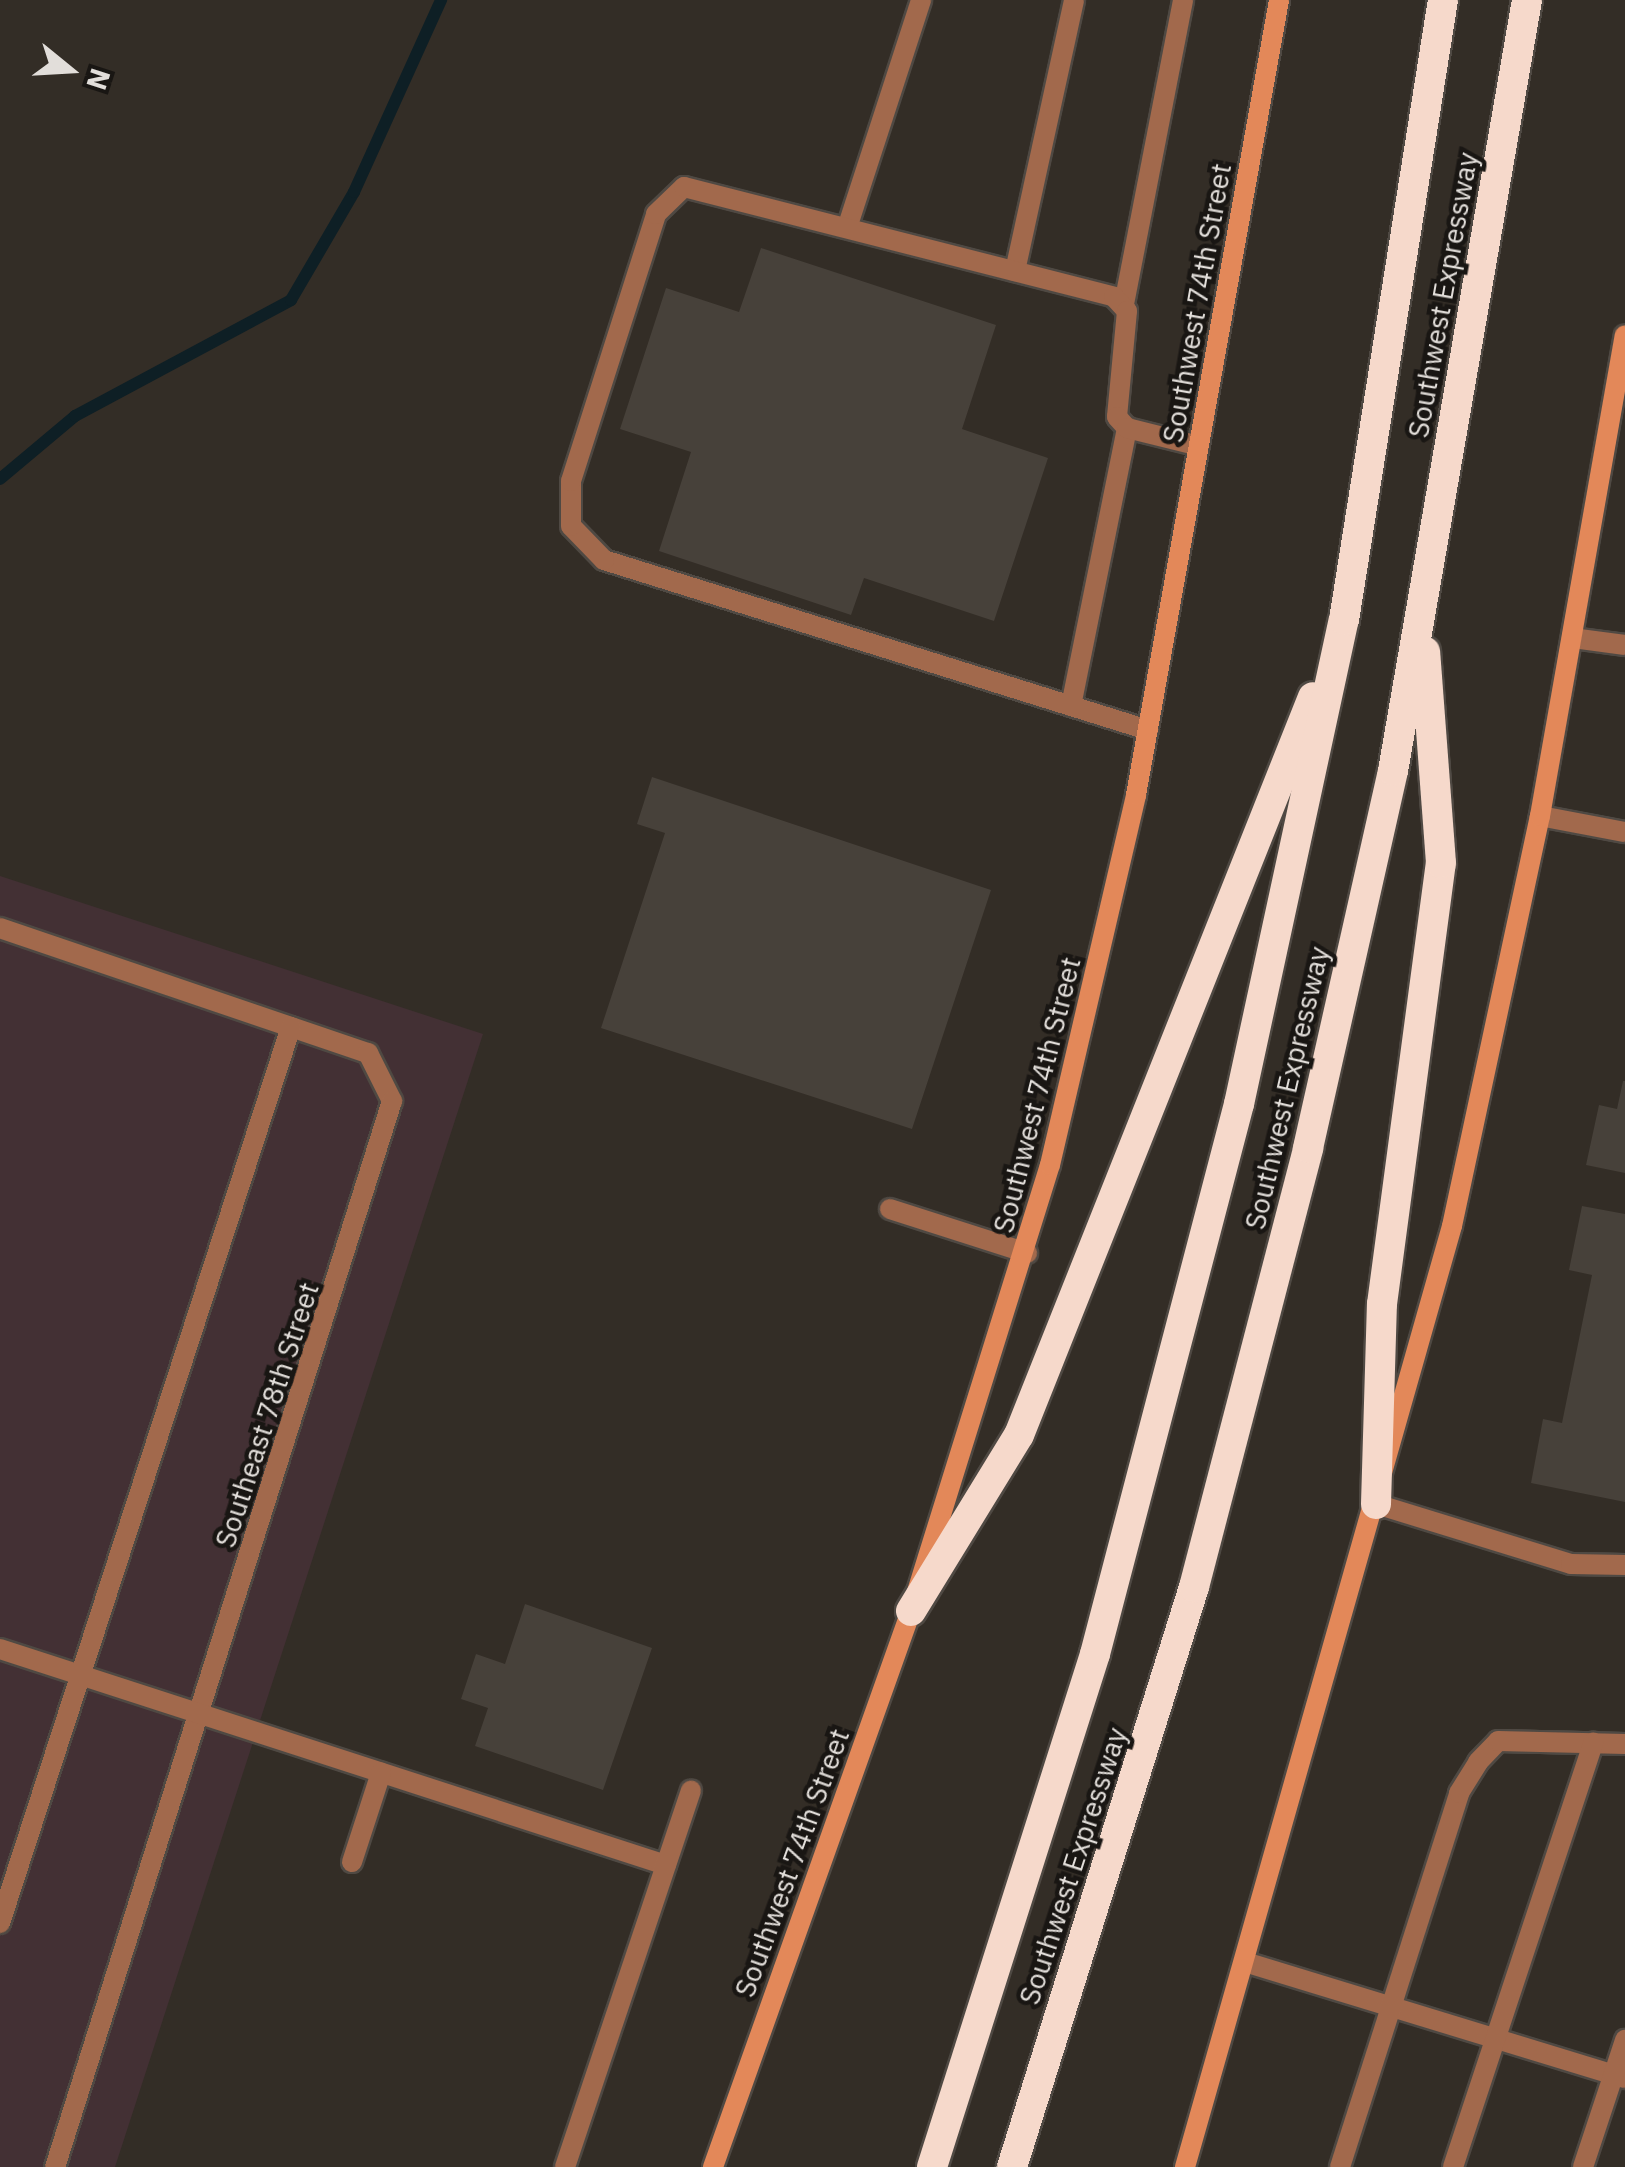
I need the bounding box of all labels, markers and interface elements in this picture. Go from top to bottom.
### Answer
north arrow [20,20,120,120]
text: N [78,64,120,95]
street label: Southwest Expressway [1401,150,1485,440]
street label: Southwest 74th Street [1156,161,1238,445]
street label: Southwest Expressway [1238,943,1336,1233]
street label: Southwest 74th Street [986,954,1088,1236]
street label: Southeast 78th Street [208,1278,326,1552]
street label: Southwest Expressway [1012,1723,1134,2009]
street label: Southwest 74th Street [728,1724,856,2002]

